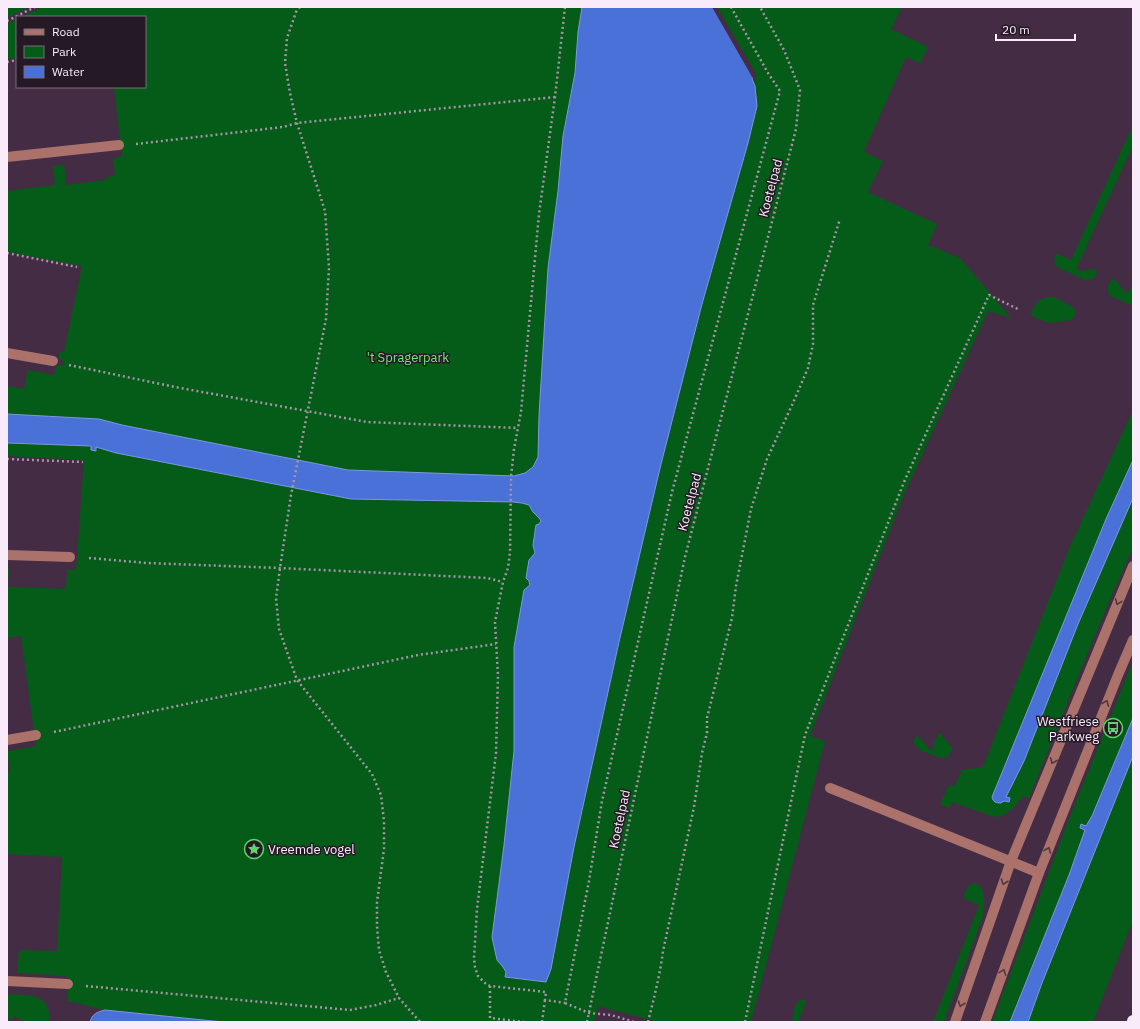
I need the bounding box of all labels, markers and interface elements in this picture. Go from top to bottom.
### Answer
legend [16,16,146,88]
scale bar [996,16,1075,42]
text: 20 m [1002,22,1030,37]
text: Road [52,24,80,39]
text: Park [52,44,77,59]
text: Water [52,64,85,79]
street label: Koetelpad [755,157,786,219]
park label: 't Spragerpark [367,349,449,366]
street label: Koetelpad [674,471,705,533]
one-way arrow [1115,597,1123,605]
one-way arrow [1102,700,1110,707]
place label: Westfriese Parkweg [1037,713,1099,745]
bus stop icon: Westfriese Parkweg [1102,717,1124,739]
one-way arrow [1049,757,1057,764]
street label: Koetelpad [605,788,634,850]
place icon: Vreemde vogel [243,838,265,860]
place label: Vreemde vogel [268,841,355,858]
one-way arrow [1043,846,1051,853]
one-way arrow [1001,878,1009,885]
one-way arrow [998,969,1007,976]
one-way arrow [958,1001,966,1008]

